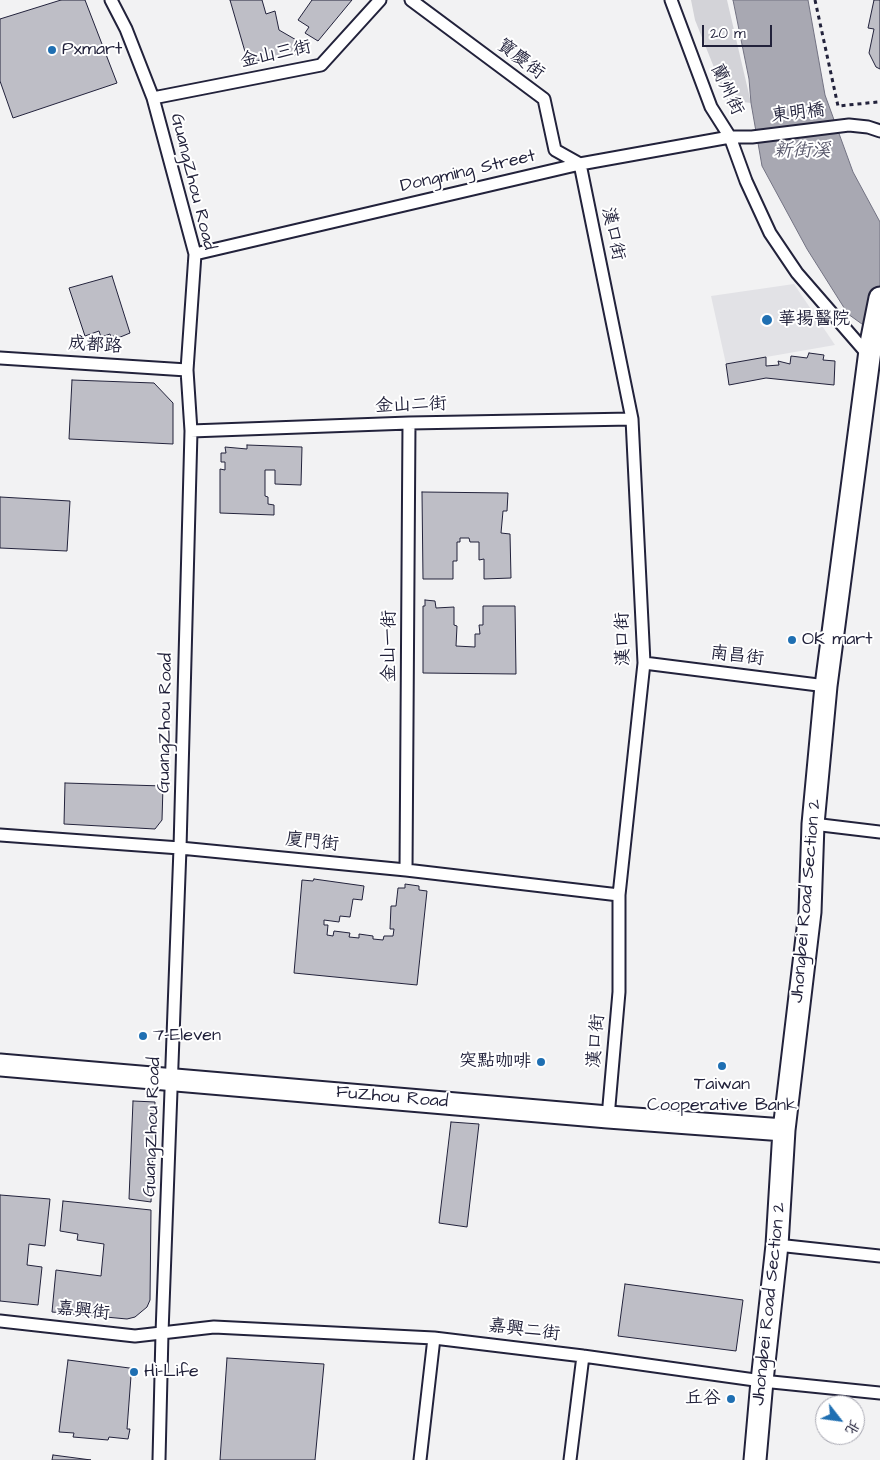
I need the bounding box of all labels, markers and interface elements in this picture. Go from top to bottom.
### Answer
scale bar [705,15,775,47]
text: 20 m [710,23,746,44]
street label: 寶慶街 [492,35,548,85]
street label: 金山三街 [239,37,313,73]
place label: Pxmart [62,39,122,61]
marker: Pxmart [46,44,58,56]
street label: 蘭州街 [705,61,747,119]
street label: 東明橋 [770,100,826,128]
street label: GuangZhou Road [165,112,219,252]
water label: 新街溪 [774,141,830,163]
street label: Dongming Street [398,146,538,198]
street label: 漢口街 [596,205,628,263]
place label: 華揚醫院 [778,309,850,331]
marker: 華揚醫院 [760,313,774,327]
street label: 成都路 [67,333,123,359]
street label: 金山二街 [375,394,447,418]
street label: 金山一街 [379,610,401,682]
street label: 漢口街 [613,612,635,666]
place label: OK mart [802,629,873,651]
marker: OK mart [786,634,798,646]
street label: 南昌街 [709,643,765,671]
street label: GuangZhou Road [154,653,178,793]
street label: Jhongbei Road Section 2 [787,798,827,1004]
street label: 廈門街 [284,829,340,857]
street label: 漢口街 [584,1013,610,1069]
place label: 7-Eleven [153,1025,221,1047]
marker: 7-Eleven [137,1030,149,1042]
place label: 突點咖啡 [459,1051,531,1073]
marker: 突點咖啡 [535,1056,547,1068]
street label: GuangZhou Road [140,1057,166,1197]
marker: Taiwan Cooperative Bank [716,1060,728,1072]
place label: Taiwan Cooperative Bank [647,1074,797,1116]
street label: FuZhou Road [335,1082,449,1114]
street label: Jhongbei Road Section 2 [749,1201,791,1407]
street label: 嘉興街 [55,1298,111,1326]
street label: 嘉興二街 [487,1316,561,1346]
place label: Hi-Life [144,1361,199,1383]
marker: Hi-Life [128,1366,140,1378]
place label: 丘谷 [685,1388,721,1410]
marker: 丘谷 [725,1393,737,1405]
north arrow [815,1395,865,1445]
text: 北 [840,1416,864,1438]

